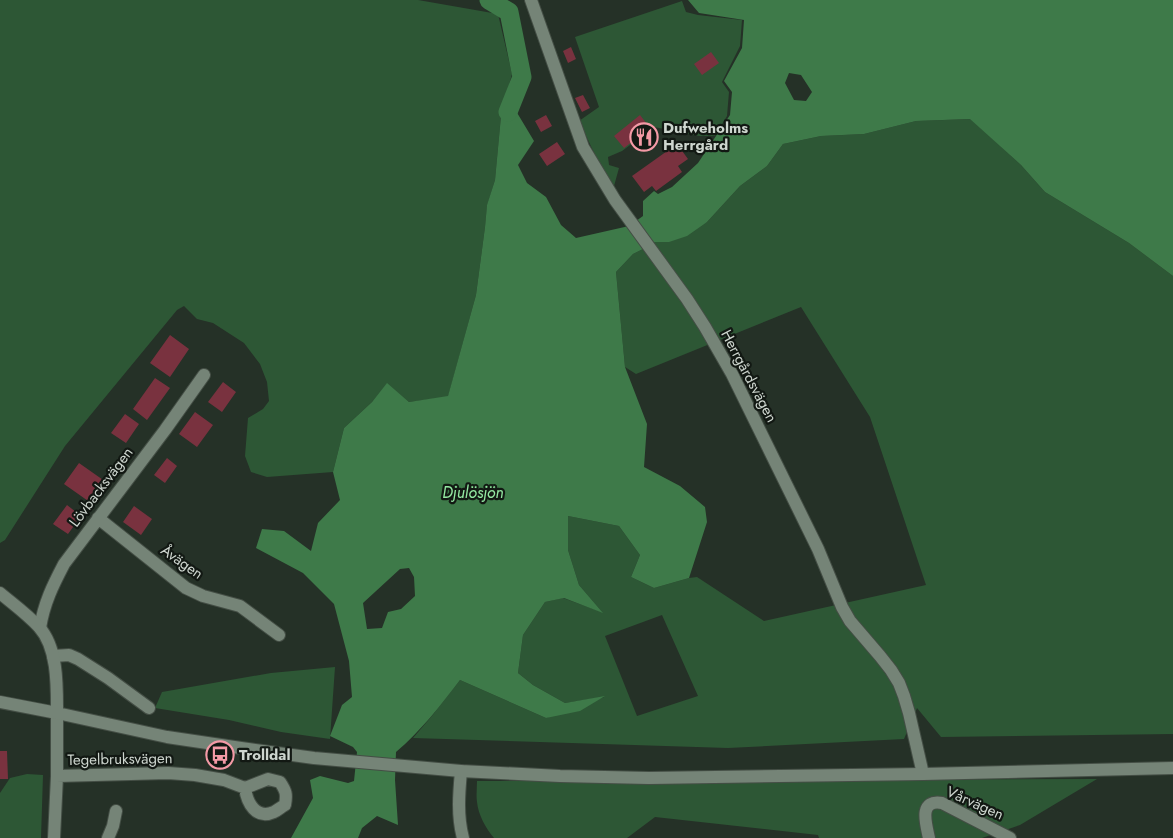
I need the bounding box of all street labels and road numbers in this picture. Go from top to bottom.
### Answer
street label: Herrgårdsvägen [715,326,783,426]
street label: Lövbacksvägen [64,443,138,531]
street label: Åvägen [156,539,208,585]
street label: Tegelbruksvägen [67,747,173,771]
street label: Vårvägen [943,781,1007,825]

